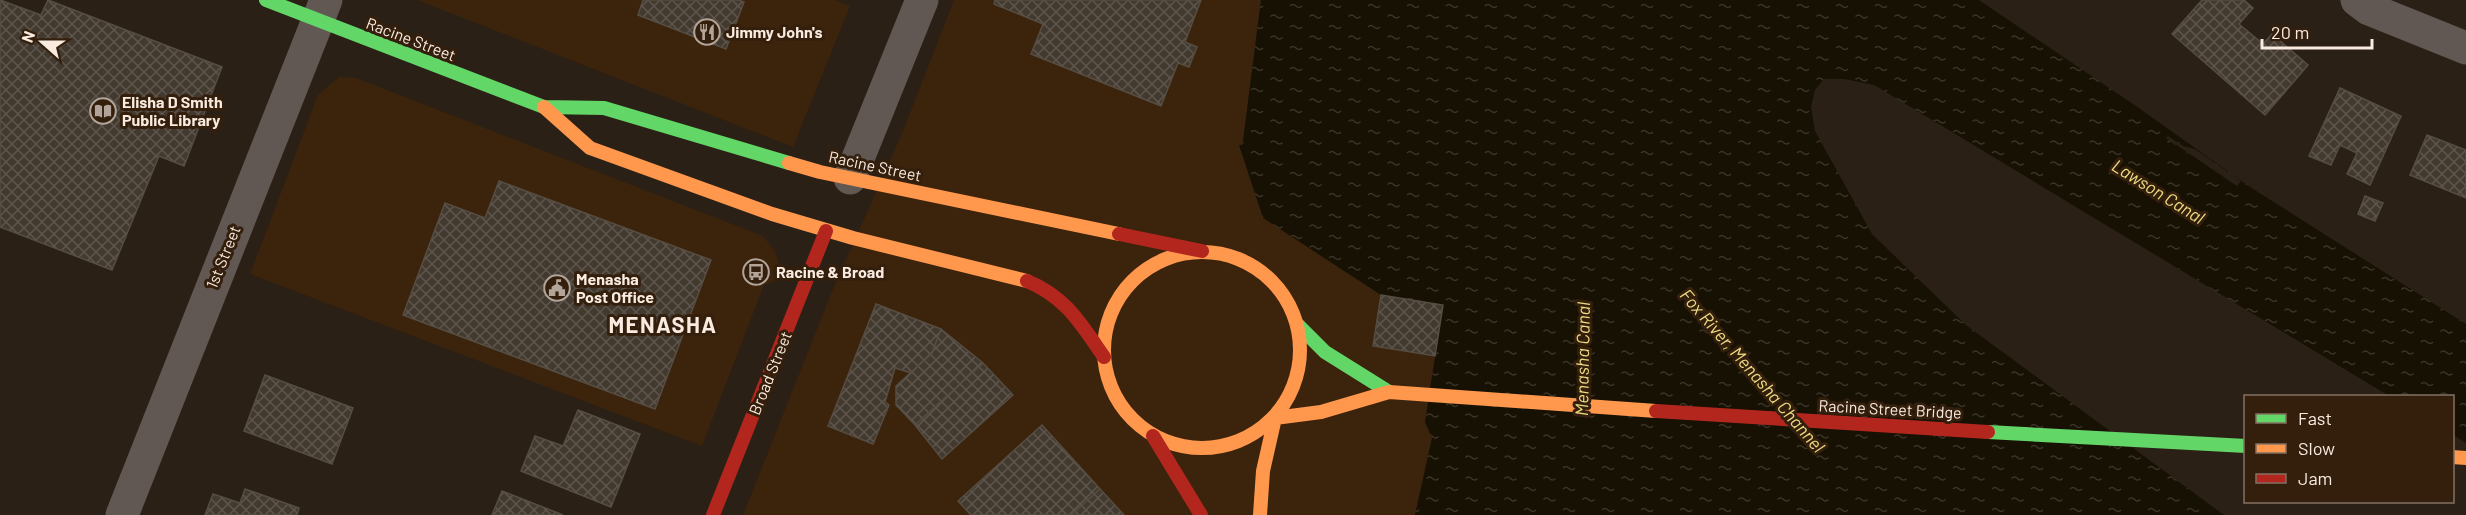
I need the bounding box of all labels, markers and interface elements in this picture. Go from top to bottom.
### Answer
north arrow [12,12,72,72]
scale bar [2262,12,2372,50]
street label: Racine Street [364,13,459,64]
restaurant icon: Jimmy John's [692,17,722,47]
text: 20 m [2271,21,2309,43]
place label: Jimmy John's [726,22,822,41]
text: N [17,28,38,45]
place label: Elisha D Smith Public Library [122,92,223,129]
library icon: Elisha D Smith Public Library [88,96,118,126]
street label: Racine Street [827,146,923,185]
water label: Lawson Canal [2108,154,2209,228]
street label: 1st Street [201,223,244,291]
bus stop icon: Racine & Broad [741,257,771,287]
place label: Racine & Broad [776,262,884,281]
place label: Menasha Post Office [576,269,654,306]
public building icon: Menasha Post Office [542,273,572,303]
water label: Fox River, Menasha Channel [1676,284,1830,457]
water label: Menasha Canal [1570,302,1594,416]
district label: MENASHA [608,311,718,337]
street label: Broad Street [744,328,795,417]
street label: Racine Street Bridge [1818,395,1962,422]
legend [2244,395,2454,503]
text: Fast [2298,407,2332,429]
text: Slow [2298,437,2335,459]
text: Jam [2298,467,2332,489]

